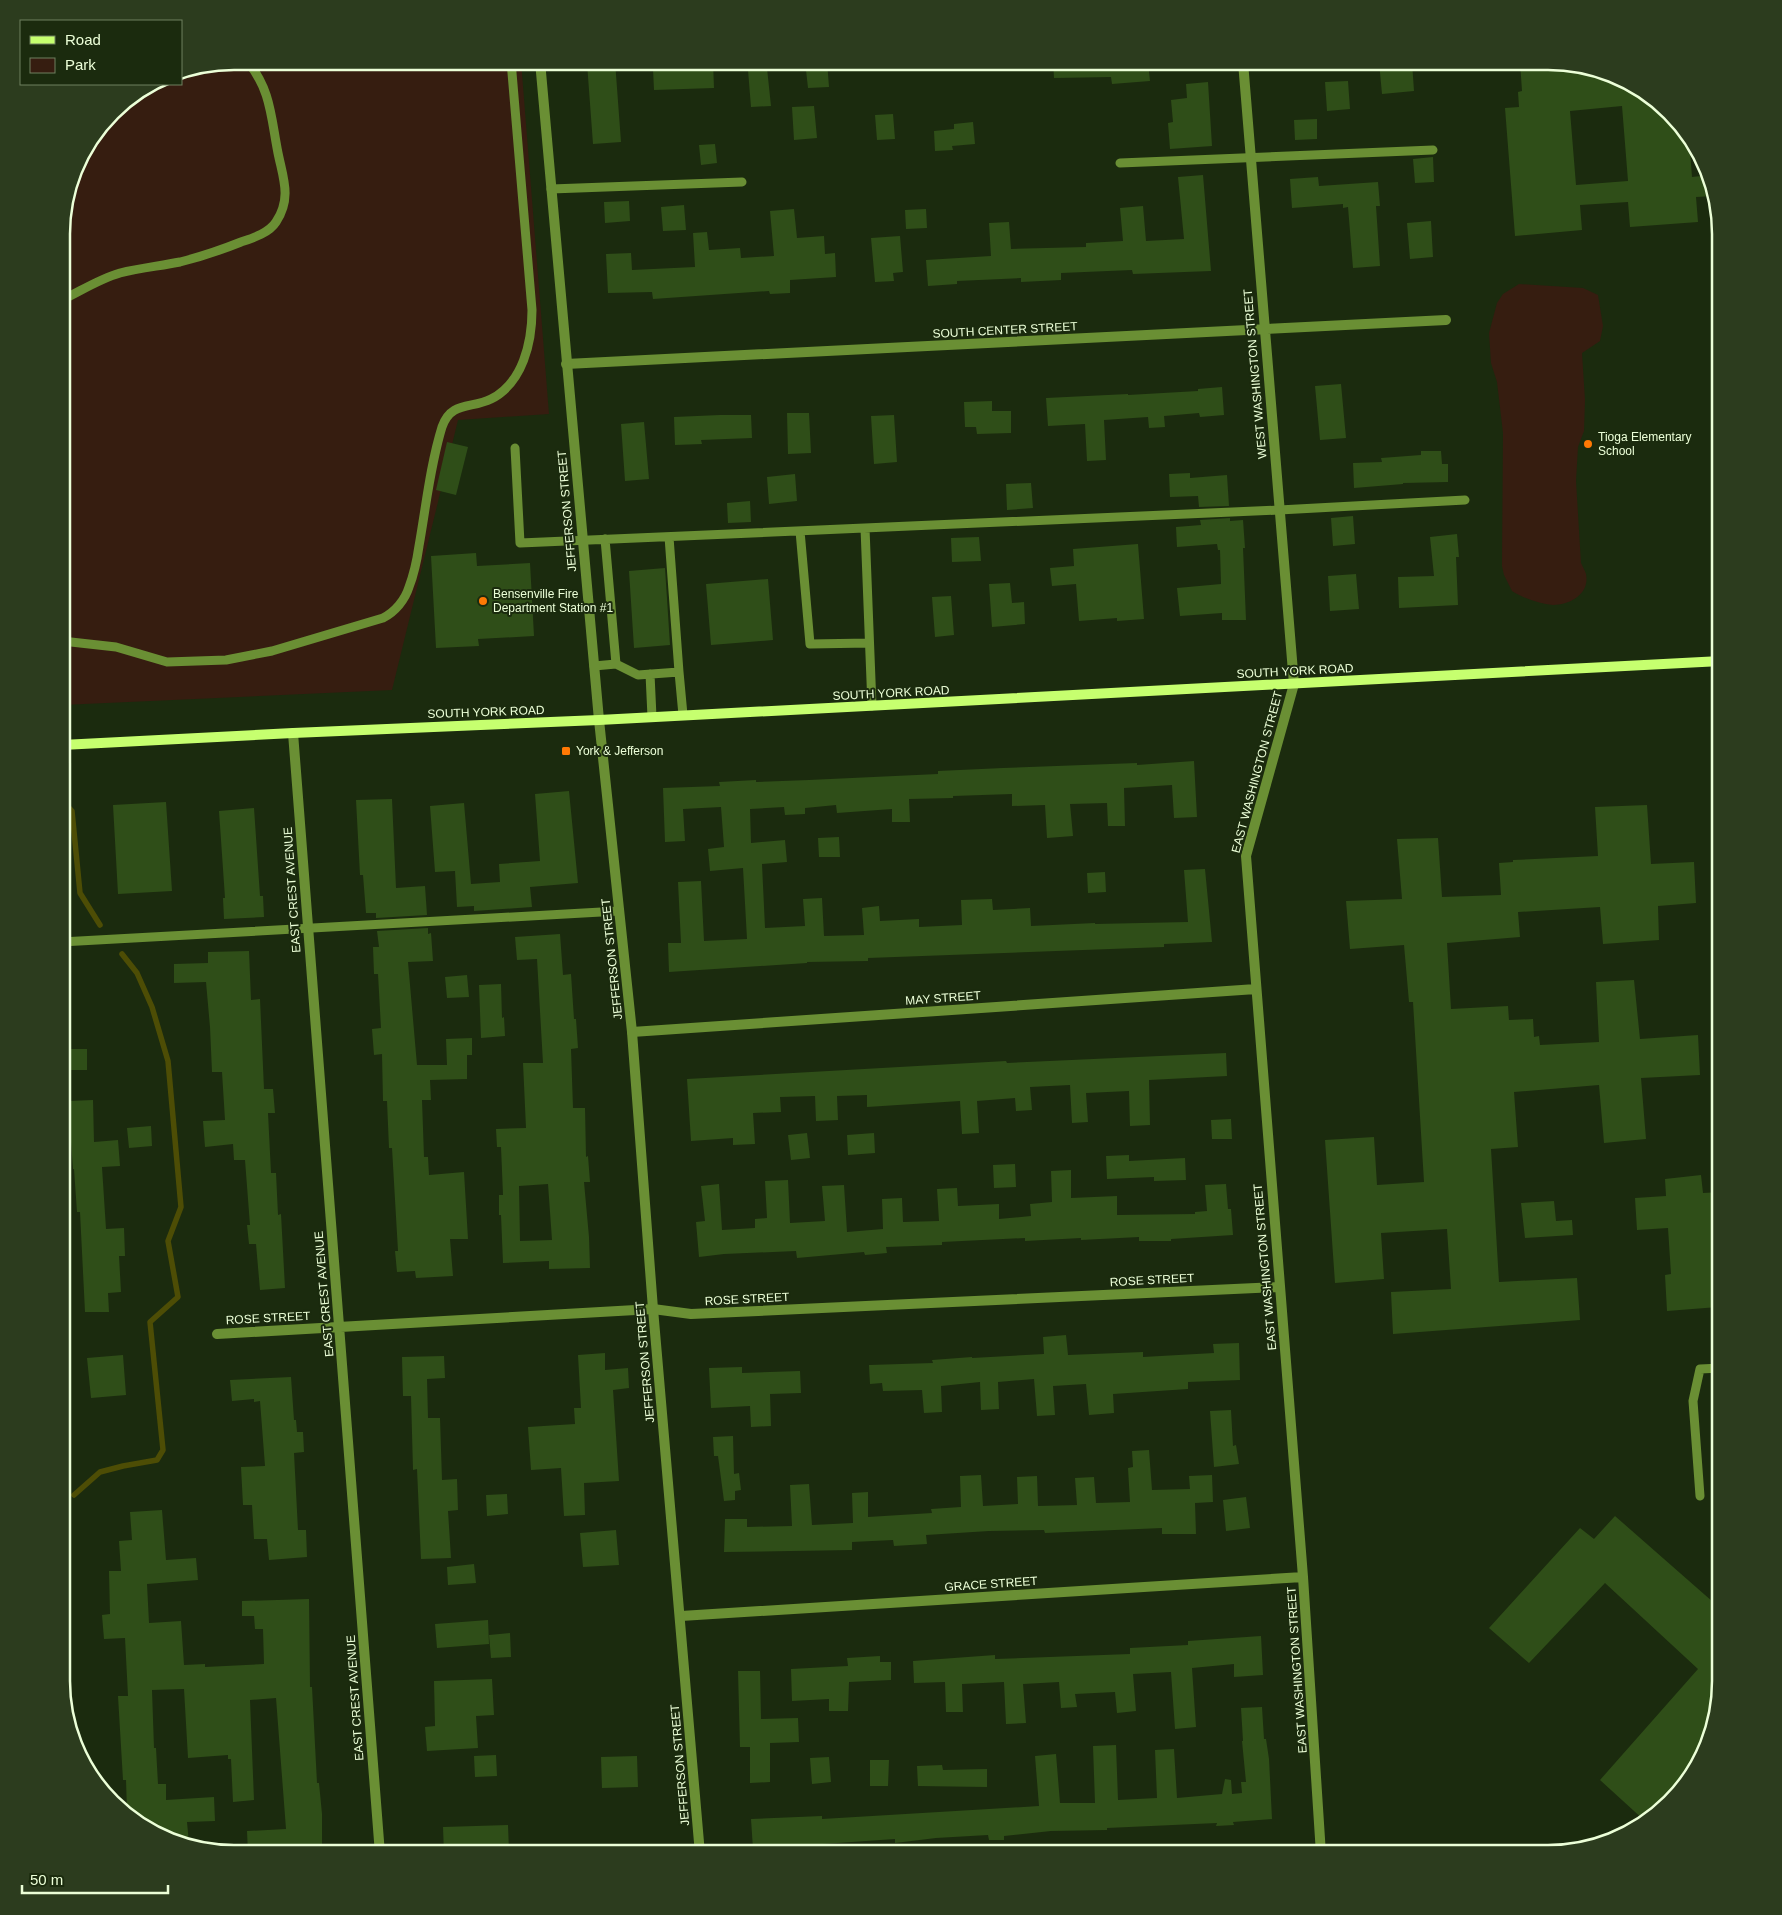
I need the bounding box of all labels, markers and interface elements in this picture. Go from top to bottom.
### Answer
legend [20,20,182,85]
text: Road [65,31,101,48]
text: Park [65,56,96,73]
street label: WEST WASHINGTON STREET [1241,288,1269,460]
street label: SOUTH CENTER STREET [932,319,1079,341]
place label: Tioga Elementary School [1598,430,1692,458]
marker: Tioga Elementary School [1582,438,1594,450]
street label: JEFFERSON STREET [555,449,579,572]
place label: Bensenville Fire Department Station #1 [493,587,613,615]
marker: Bensenville Fire Department Station #1 [477,595,489,607]
street label: SOUTH YORK ROAD [1236,661,1354,681]
street label: SOUTH YORK ROAD [832,683,950,703]
street label: EAST WASHINGTON STREET [1229,689,1286,855]
street label: SOUTH YORK ROAD [427,703,545,721]
place label: York & Jefferson [576,744,663,758]
marker: York & Jefferson [560,745,572,757]
street label: EAST CREST AVENUE [281,827,303,953]
street label: JEFFERSON STREET [599,897,625,1020]
street label: MAY STREET [905,988,982,1008]
street label: EAST WASHINGTON STREET [1251,1182,1279,1351]
street label: EAST CREST AVENUE [312,1231,336,1357]
street label: ROSE STREET [1109,1271,1195,1289]
street label: ROSE STREET [704,1290,790,1308]
street label: JEFFERSON STREET [633,1300,657,1423]
street label: ROSE STREET [225,1309,311,1327]
street label: GRACE STREET [944,1574,1039,1594]
street label: EAST WASHINGTON STREET [1284,1585,1310,1754]
street label: EAST CREST AVENUE [344,1635,366,1761]
street label: JEFFERSON STREET [668,1703,692,1826]
scale bar [22,1862,169,1894]
text: 50 m [30,1871,63,1888]

